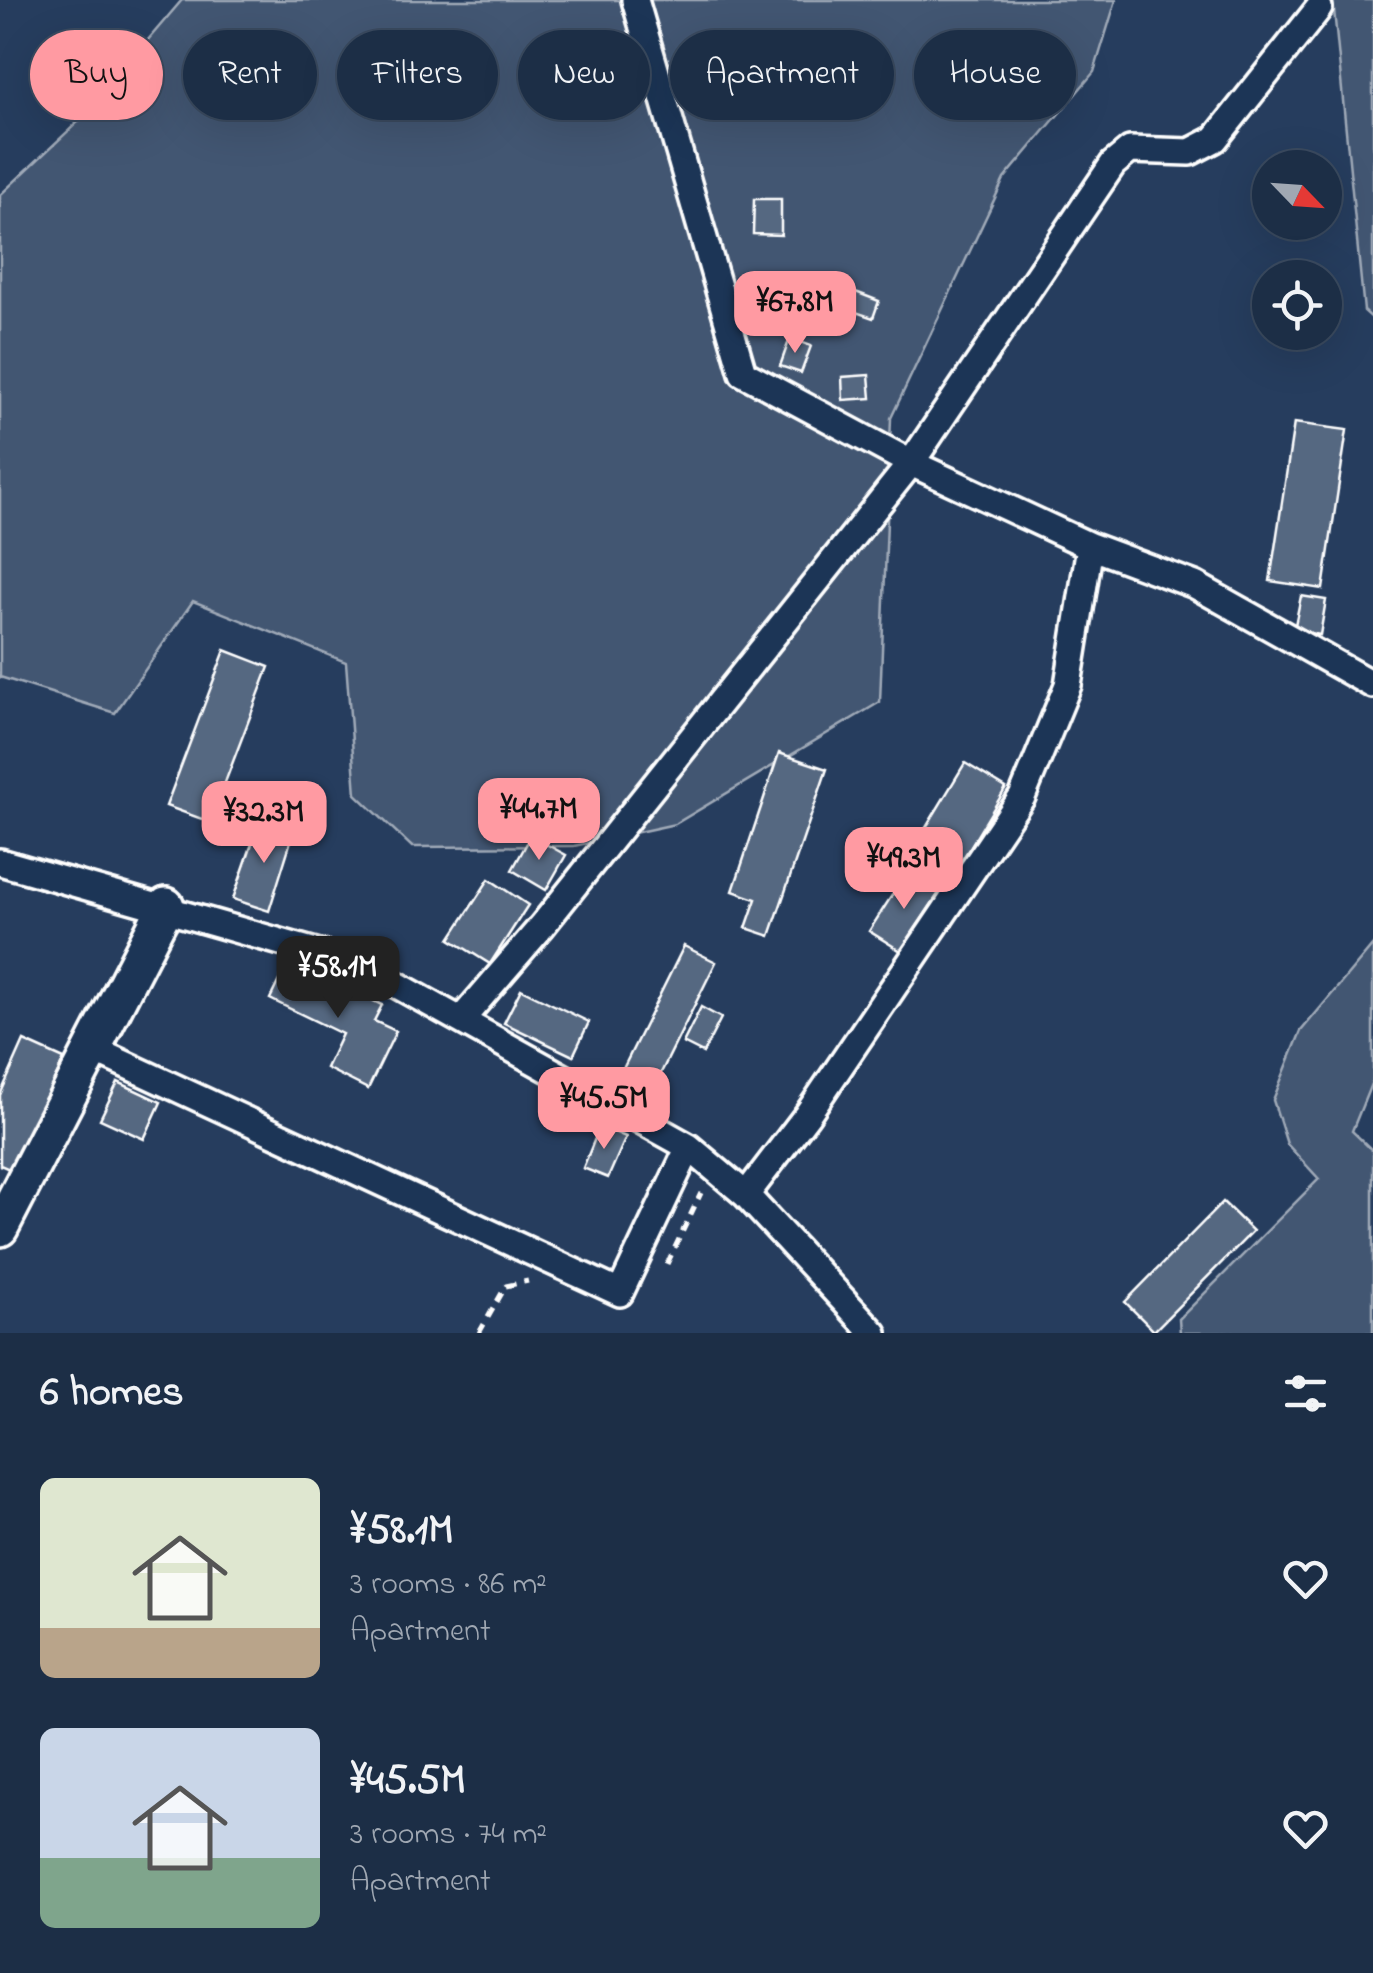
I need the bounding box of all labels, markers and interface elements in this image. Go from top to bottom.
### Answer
chip: Buy [30,30,163,120]
chip: Rent [183,30,317,120]
chip: Filters [337,30,498,120]
chip: New [518,30,650,120]
chip: Apartment [670,30,894,120]
chip: House [914,30,1076,120]
north arrow [1252,150,1342,240]
map controls [1252,150,1342,350]
button: locate [1252,260,1342,350]
pin: ¥67.8M [714,271,876,356]
text: ¥67.8M [756,280,834,327]
pin: ¥44.7M [458,778,620,863]
pin: ¥32.3M [183,781,345,866]
text: ¥44.7M [500,787,578,834]
text: ¥32.3M [224,790,304,837]
pin: ¥49.3M [823,827,985,912]
text: ¥49.3M [867,836,941,883]
pin: ¥58.1M [257,936,419,1021]
text: ¥58.1M [299,945,377,992]
pin: ¥45.5M [523,1067,685,1152]
text: ¥45.5M [560,1076,648,1123]
text: 6 homes [40,1363,184,1424]
icon: filters [1278,1366,1333,1421]
text: ¥58.1M [350,1501,454,1562]
icon: home [120,1518,240,1638]
icon: heart [1278,1551,1333,1606]
text: 3 rooms · 86 m² [350,1562,547,1609]
text: Apartment [350,1609,491,1656]
text: ¥45.5M [350,1751,466,1812]
icon: home [120,1768,240,1888]
icon: heart [1278,1801,1333,1856]
text: 3 rooms · 74 m² [350,1812,547,1859]
text: Apartment [350,1859,491,1906]

